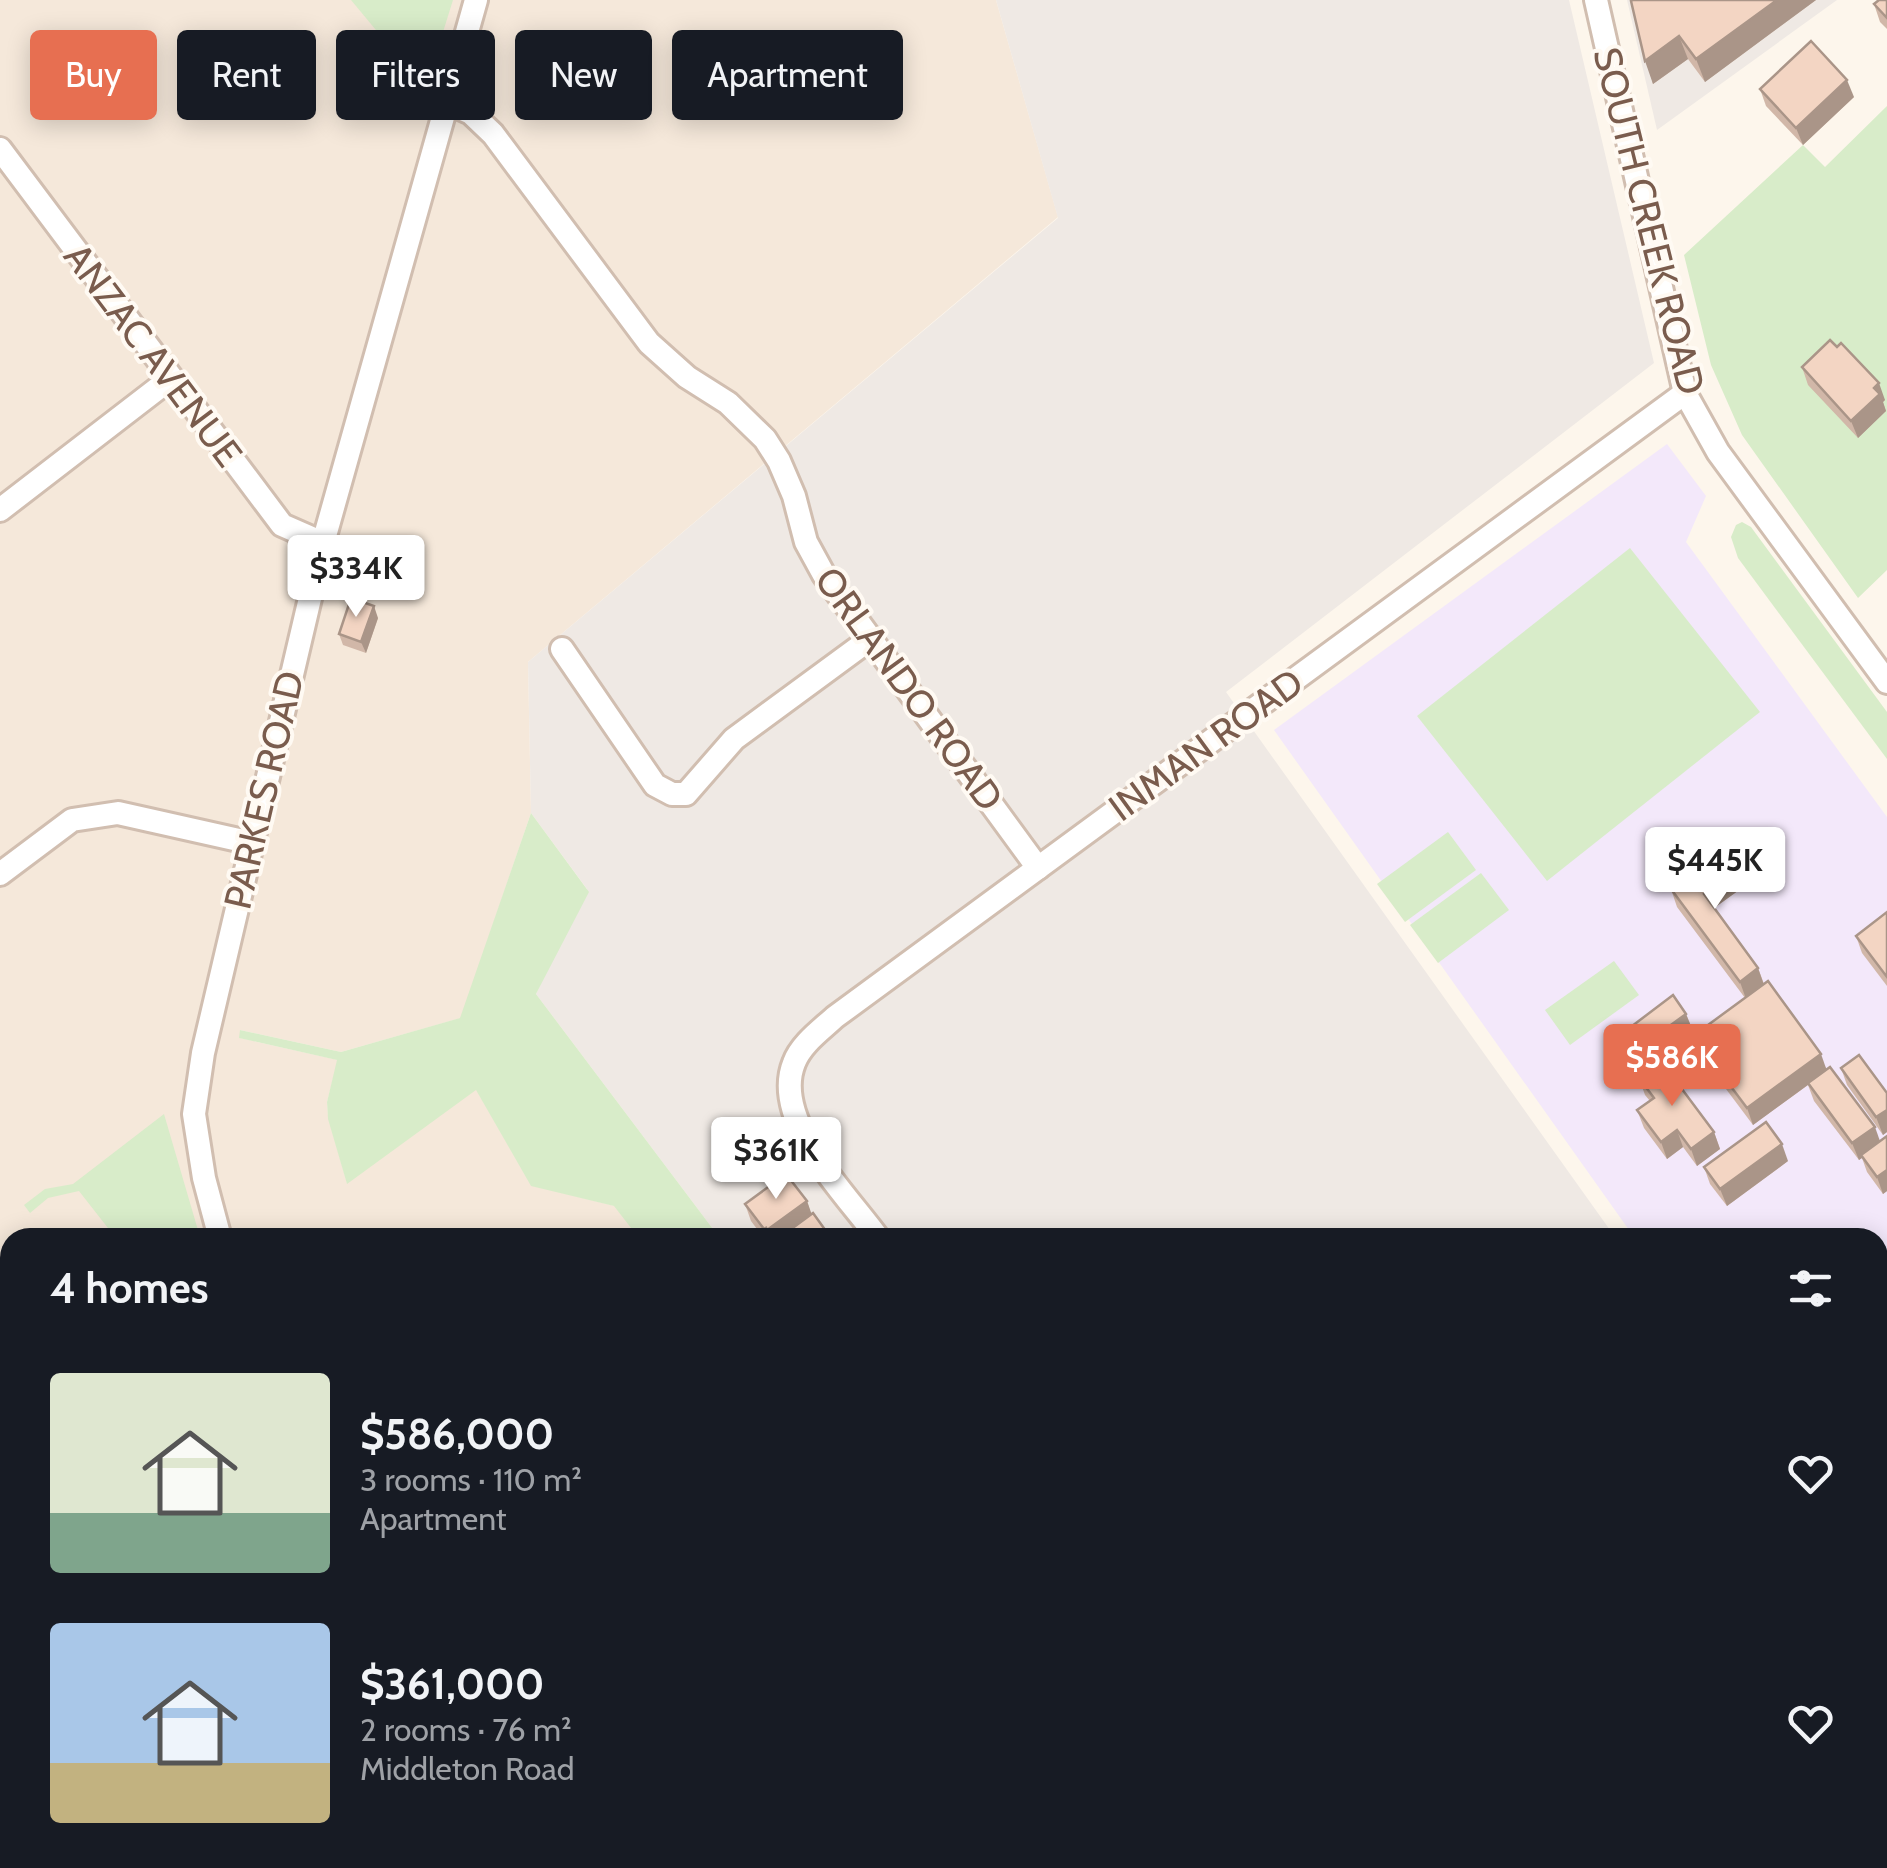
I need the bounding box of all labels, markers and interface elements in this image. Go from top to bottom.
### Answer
chip: Buy [30,30,157,120]
chip: Rent [177,30,316,120]
chip: Filters [336,30,495,120]
chip: New [515,30,652,120]
chip: Apartment [672,30,903,120]
street label: SOUTH CREEK ROAD [1584,43,1715,399]
street label: ANZAC AVENUE [54,234,253,475]
pin: $334K [286,535,426,620]
text: $334K [310,548,403,587]
street label: ORLANDO ROAD [805,558,1014,820]
street label: INMAN ROAD [1099,658,1312,831]
street label: PARKES ROAD [213,666,314,913]
pin: $445K [1645,827,1785,912]
text: $445K [1667,840,1763,879]
pin: $586K [1602,1024,1742,1109]
text: $586K [1625,1037,1719,1076]
pin: $361K [706,1117,846,1202]
text: $361K [733,1130,819,1169]
icon: filters [1783,1261,1838,1316]
text: 4 homes [50,1262,209,1314]
text: $586,000 [360,1408,554,1460]
icon: home [130,1413,250,1533]
icon: heart [1783,1446,1838,1501]
text: 3 rooms · 110 m² [360,1460,582,1499]
text: Apartment [360,1499,507,1538]
text: $361,000 [360,1658,544,1710]
icon: home [130,1663,250,1783]
icon: heart [1783,1696,1838,1751]
text: 2 rooms · 76 m² [360,1710,572,1749]
text: Middleton Road [360,1749,575,1788]

